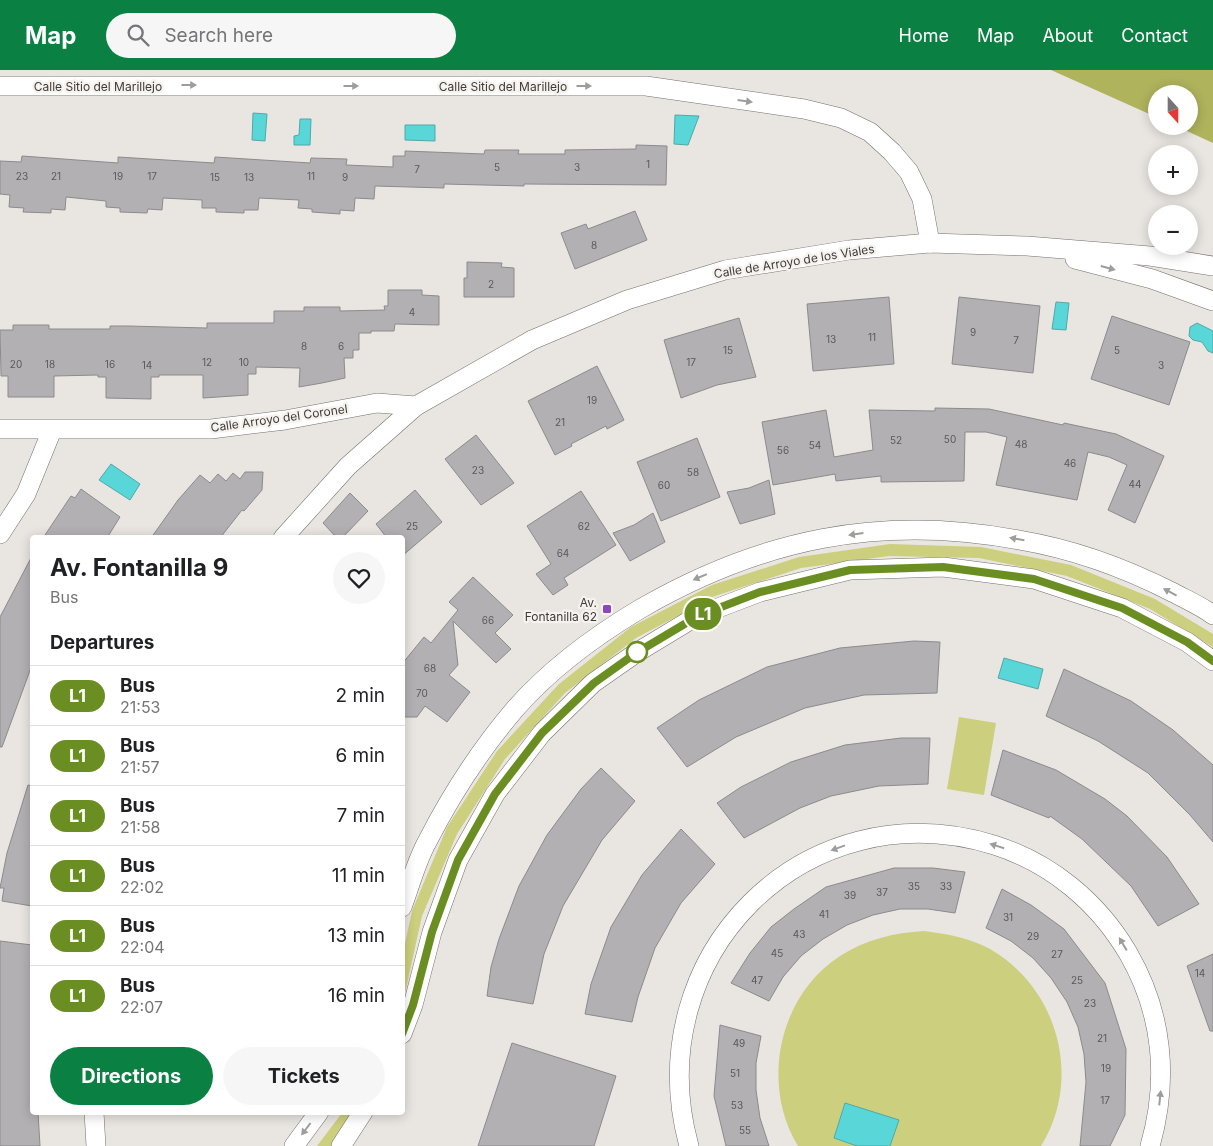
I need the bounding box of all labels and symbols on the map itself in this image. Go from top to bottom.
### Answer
street label: Calle Sitio del Marillejo [34,79,162,94]
street label: Calle Sitio del Marillejo [439,79,567,94]
one-way arrow [181,81,197,89]
one-way arrow [343,82,359,90]
one-way arrow [576,82,592,90]
north arrow [1148,85,1198,135]
one-way arrow [738,97,754,105]
house number: 1 [646,158,650,170]
house number: 5 [494,161,500,173]
house number: 3 [574,161,580,173]
house number: 7 [414,163,420,175]
house number: 23 [16,170,28,182]
house number: 21 [51,170,61,182]
house number: 19 [113,170,123,182]
house number: 17 [147,170,157,182]
house number: 11 [307,170,315,182]
house number: 15 [210,171,220,183]
house number: 13 [244,171,254,183]
house number: 9 [342,171,348,183]
house number: 8 [591,239,597,251]
street label: Calle de Arroyo de los Viales [713,241,875,281]
one-way arrow [1101,264,1116,272]
house number: 2 [488,278,494,290]
house number: 4 [409,306,415,318]
house number: 9 [970,326,976,338]
house number: 11 [868,331,876,343]
house number: 13 [826,333,836,345]
house number: 7 [1013,334,1019,346]
house number: 8 [301,340,307,352]
house number: 6 [338,340,344,352]
house number: 15 [723,344,733,356]
house number: 5 [1114,344,1120,356]
house number: 12 [202,356,212,368]
house number: 10 [239,356,249,368]
house number: 17 [686,356,696,368]
house number: 20 [10,358,22,370]
house number: 18 [45,358,55,370]
house number: 16 [105,358,115,370]
house number: 14 [142,359,152,371]
house number: 3 [1158,359,1164,371]
house number: 19 [587,394,597,406]
street label: Calle Arroyo del Coronel [210,401,348,435]
house number: 21 [555,416,565,428]
house number: 50 [944,433,956,445]
house number: 52 [890,434,902,446]
house number: 48 [1015,438,1027,450]
house number: 54 [809,439,821,451]
house number: 56 [777,444,789,456]
house number: 46 [1064,457,1076,469]
house number: 23 [472,464,484,476]
house number: 58 [687,466,699,478]
house number: 44 [1129,478,1141,490]
house number: 60 [658,479,670,491]
house number: 25 [406,520,418,532]
house number: 62 [578,520,590,532]
one-way arrow [848,530,864,538]
one-way arrow [1009,535,1025,543]
house number: 64 [557,547,569,559]
one-way arrow [693,574,708,582]
one-way arrow [1164,587,1177,596]
place label: Av. Fontanilla 62 [525,595,597,624]
line badge: L1 [680,598,726,630]
marker: Av. Fontanilla 62 [601,603,613,615]
house number: 66 [482,614,494,626]
unlabelled marker [626,641,648,663]
house number: 68 [424,662,436,674]
house number: 70 [416,687,428,699]
one-way arrow [989,842,1004,850]
one-way arrow [830,844,845,852]
house number: 35 [908,880,920,892]
house number: 33 [940,880,952,892]
house number: 37 [876,886,888,898]
house number: 39 [844,889,856,901]
house number: 41 [819,908,829,920]
house number: 31 [1003,911,1013,923]
house number: 43 [793,928,805,940]
house number: 29 [1027,930,1039,942]
one-way arrow [1118,937,1127,950]
house number: 45 [771,947,783,959]
house number: 27 [1051,948,1063,960]
house number: 14 [1195,967,1205,979]
house number: 47 [751,974,763,986]
house number: 25 [1071,974,1083,986]
house number: 23 [1084,997,1096,1009]
house number: 21 [1097,1032,1107,1044]
house number: 49 [733,1037,745,1049]
house number: 19 [1101,1062,1111,1074]
house number: 51 [730,1067,740,1079]
one-way arrow [1156,1090,1164,1106]
house number: 17 [1100,1094,1110,1106]
house number: 53 [731,1099,743,1111]
one-way arrow [301,1122,312,1135]
house number: 55 [739,1124,751,1136]

